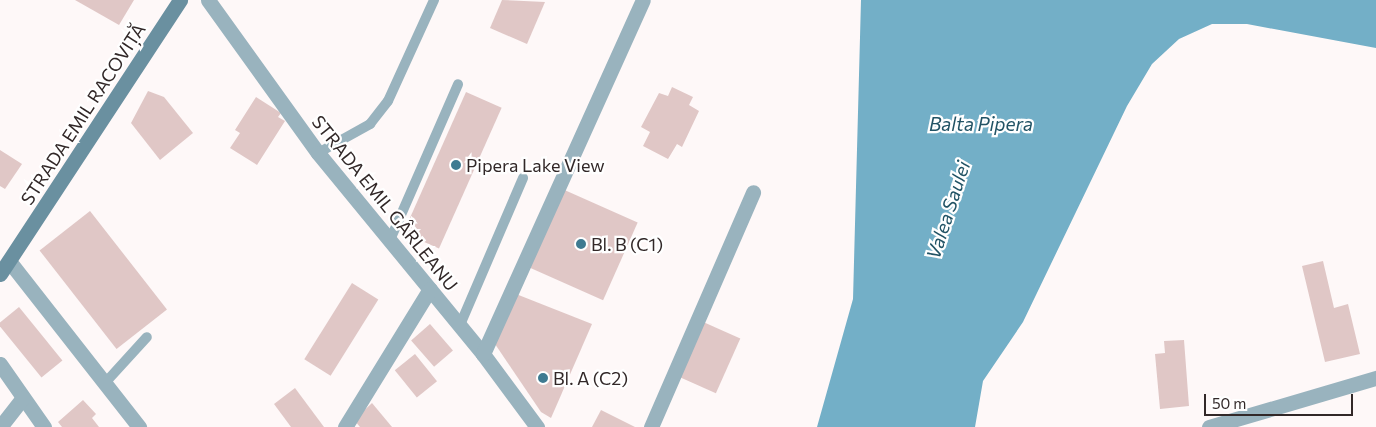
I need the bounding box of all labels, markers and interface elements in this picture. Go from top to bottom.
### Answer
street label: STRADA EMIL RACOVIȚĂ [16,19,150,209]
street label: STRADA EMIL GÂRLEANU [308,111,462,295]
water label: Balta Pipera [929,113,1033,135]
place label: Pipera Lake View [466,154,605,176]
water label: Valea Saulei [921,158,975,262]
marker: Pipera Lake View [450,159,462,171]
place label: Bl. B (C1) [591,233,663,255]
marker: Bl. B (C1) [575,238,587,250]
place label: Bl. A (C2) [553,367,628,389]
marker: Bl. A (C2) [537,372,549,384]
scale bar [1206,384,1355,416]
text: 50 m [1212,394,1246,412]

